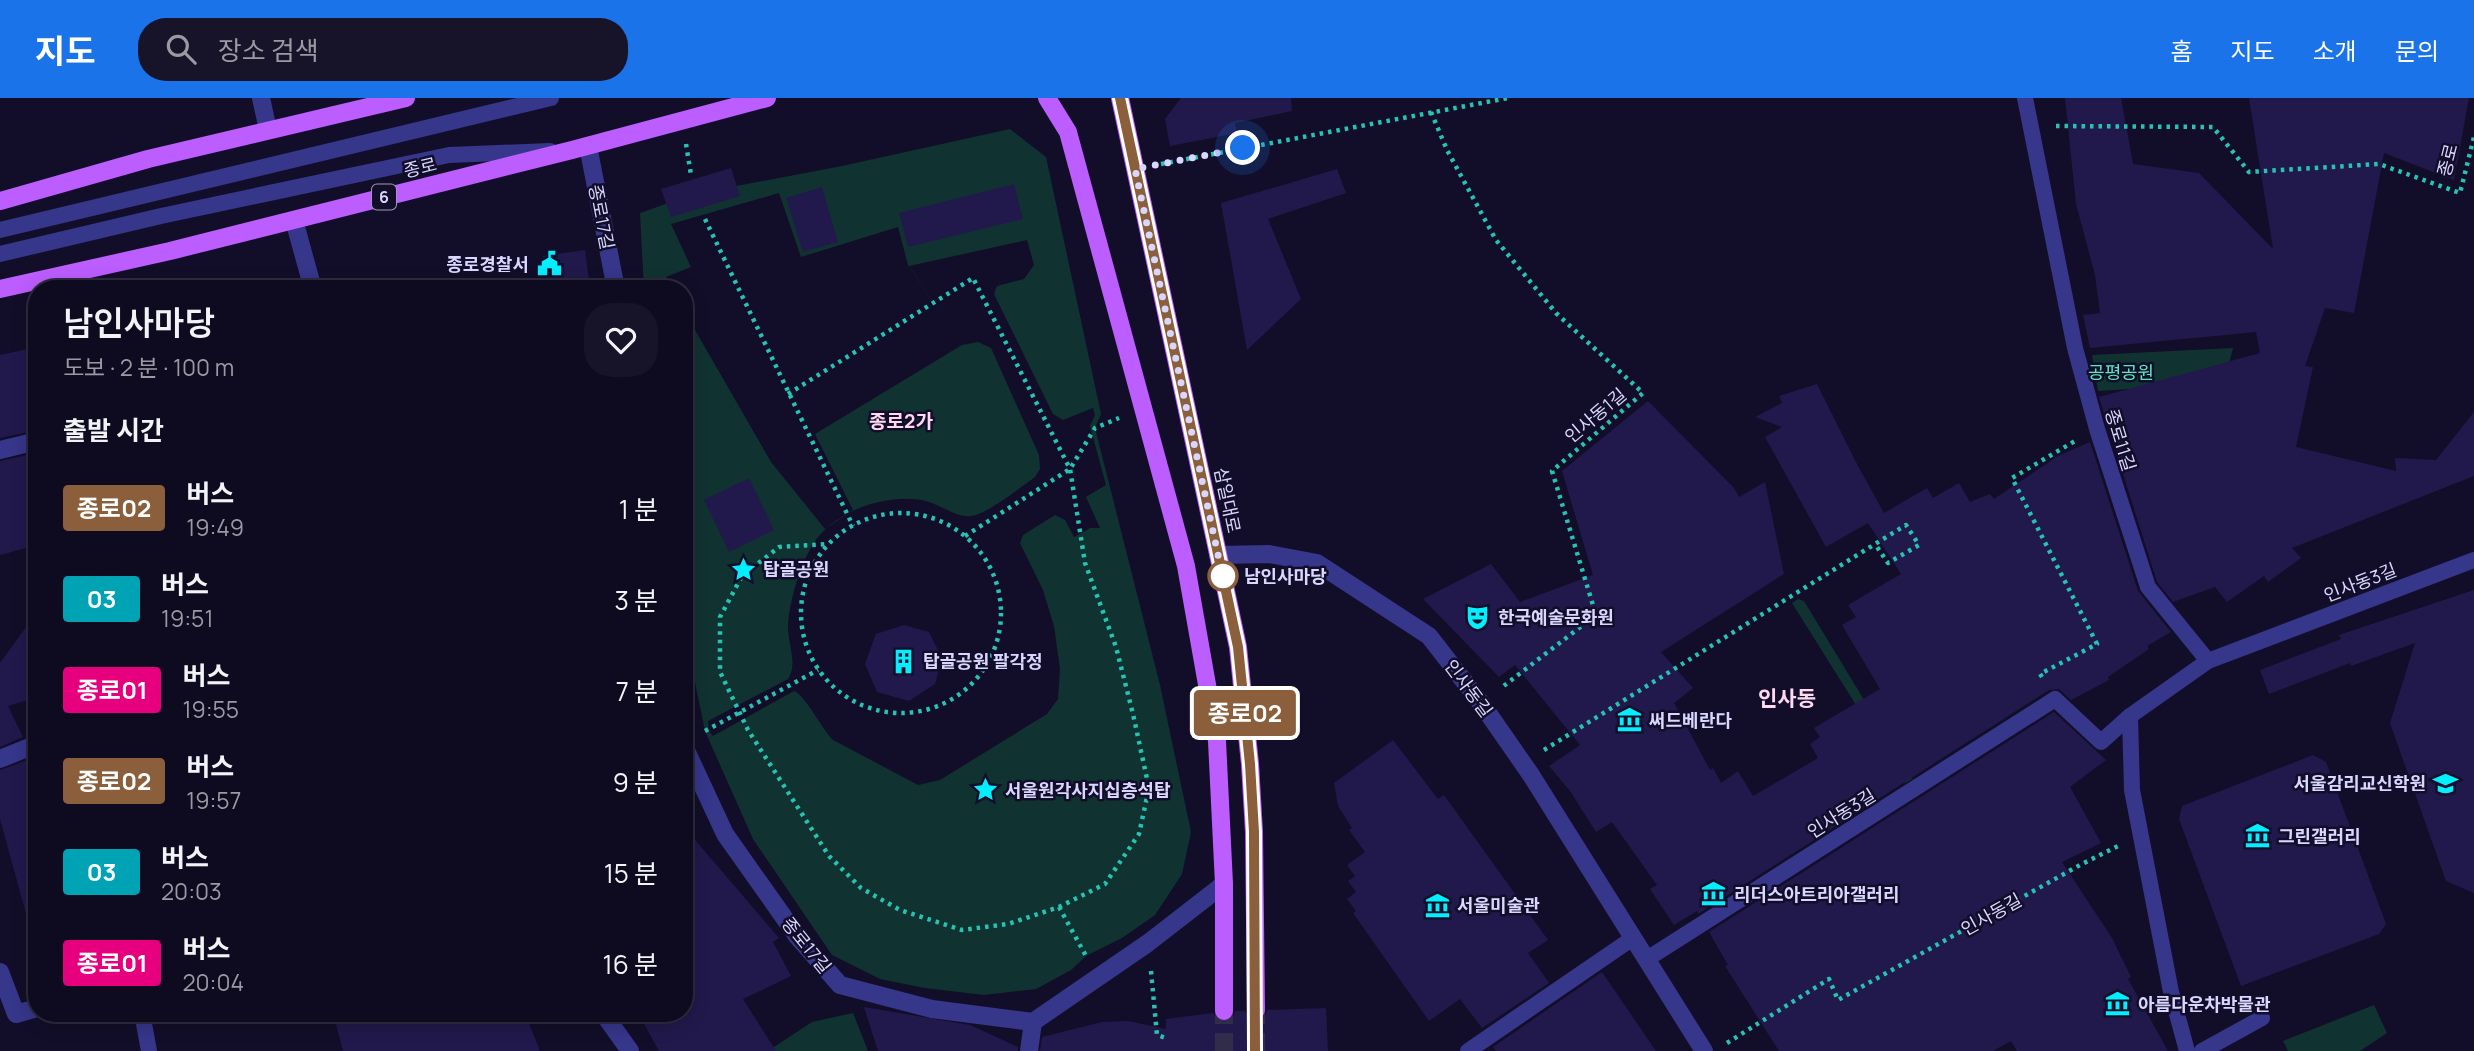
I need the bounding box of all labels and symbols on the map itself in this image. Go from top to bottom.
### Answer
your location [1225,130,1260,165]
street label: 종로 [2431,141,2463,179]
street label: 종로 [401,151,439,183]
street label: 종로17길 [584,182,620,252]
road number: 6 [372,184,396,209]
public building icon: 종로경찰서 [535,250,563,278]
place label: 종로경찰서 [446,252,529,276]
park label: 공평공원 [2088,360,2154,384]
street label: 인사동1길 [1559,382,1631,448]
street label: 종로11길 [2100,406,2142,474]
district label: 종로2가 [869,408,933,434]
street label: 삼일대로 [1209,465,1247,535]
place icon: 탑골공원 [729,555,757,583]
place label: 탑골공원 [763,557,829,581]
street label: 인사동3길 [2320,557,2400,607]
marker: 남인사마당 [1208,561,1238,591]
place label: 남인사마당 [1244,564,1327,588]
theatre icon: 한국예술문화원 [1464,603,1492,631]
place label: 한국예술문화원 [1498,605,1614,629]
building icon: 탑골공원 팔각정 [889,647,917,675]
place label: 탑골공원 팔각정 [923,649,1043,673]
street label: 인사동길 [1439,654,1499,722]
district label: 인사동 [1758,684,1816,712]
line badge: 종로02 [1196,690,1294,736]
museum icon: 써드베란다 [1615,706,1643,734]
place label: 써드베란다 [1649,708,1732,732]
school or university icon: 서울감리교신학원 [2432,769,2460,797]
place label: 서울감리교신학원 [2294,771,2426,795]
place icon: 서울원각사지십층석탑 [971,776,999,804]
place label: 서울원각사지십층석탑 [1005,778,1171,802]
street label: 인사동3길 [1802,783,1880,843]
museum icon: 그린갤러리 [2244,822,2272,850]
place label: 그린갤러리 [2278,824,2361,848]
museum icon: 리더스아트리아갤러리 [1700,880,1728,908]
place label: 리더스아트리아갤러리 [1734,882,1900,906]
street label: 인사동길 [1956,887,2026,941]
museum icon: 서울미술관 [1423,891,1451,919]
place label: 서울미술관 [1457,893,1540,917]
street label: 종로17길 [777,912,837,978]
museum icon: 아름다운차박물관 [2104,990,2132,1018]
place label: 아름다운차박물관 [2138,992,2271,1016]

